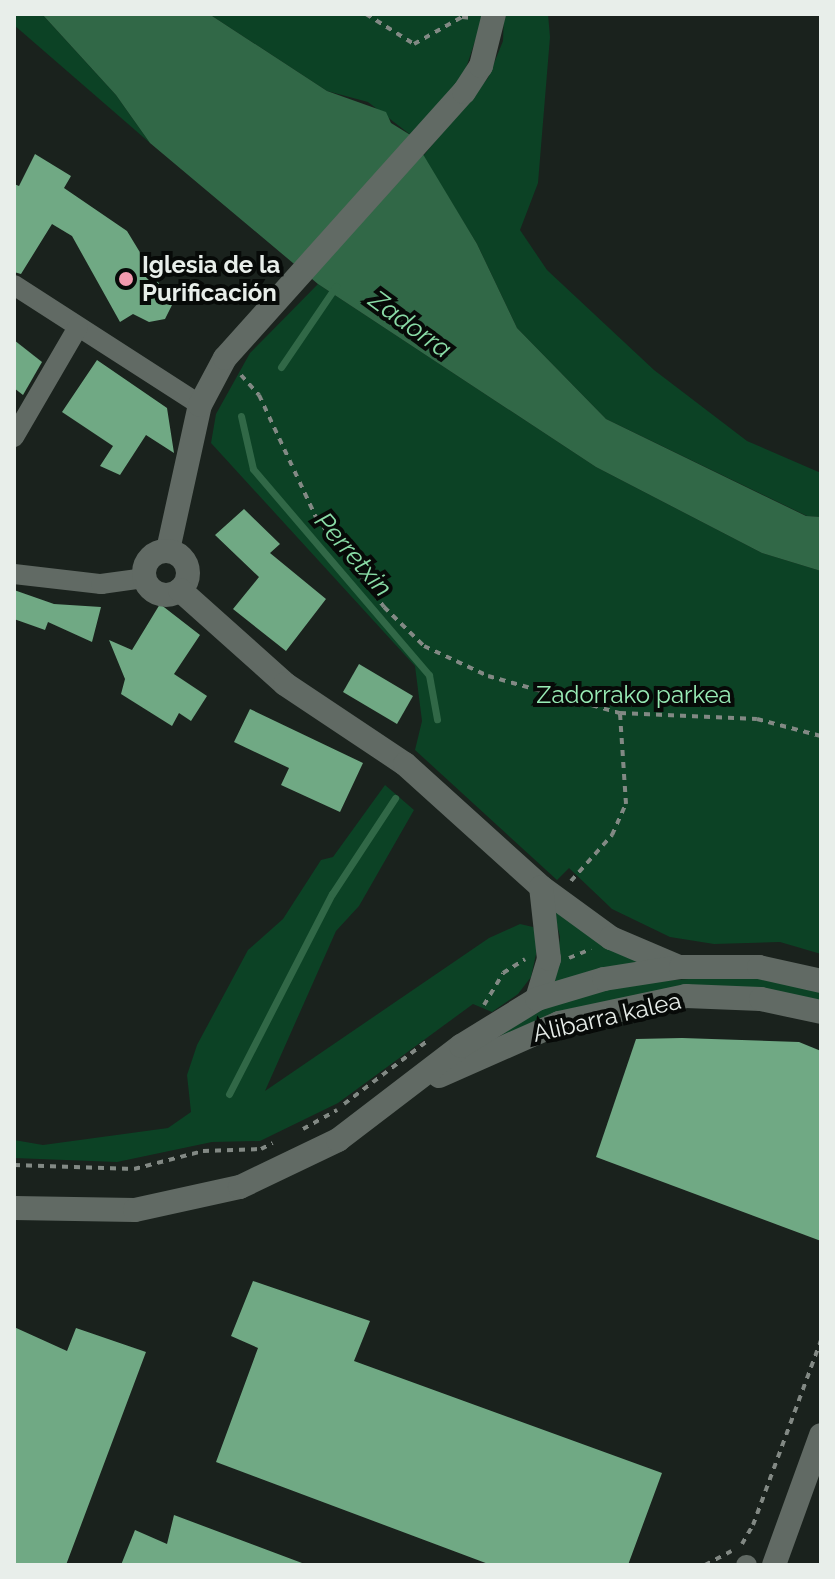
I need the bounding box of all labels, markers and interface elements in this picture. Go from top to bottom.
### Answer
place label: Iglesia de la Purificación [142,251,280,307]
marker: Iglesia de la Purificación [117,270,135,288]
water label: Zadorra [363,285,457,365]
water label: Perretxin [308,506,398,604]
park label: Zadorrako parkea [536,681,732,709]
street label: Alibarra kalea [530,986,684,1048]

